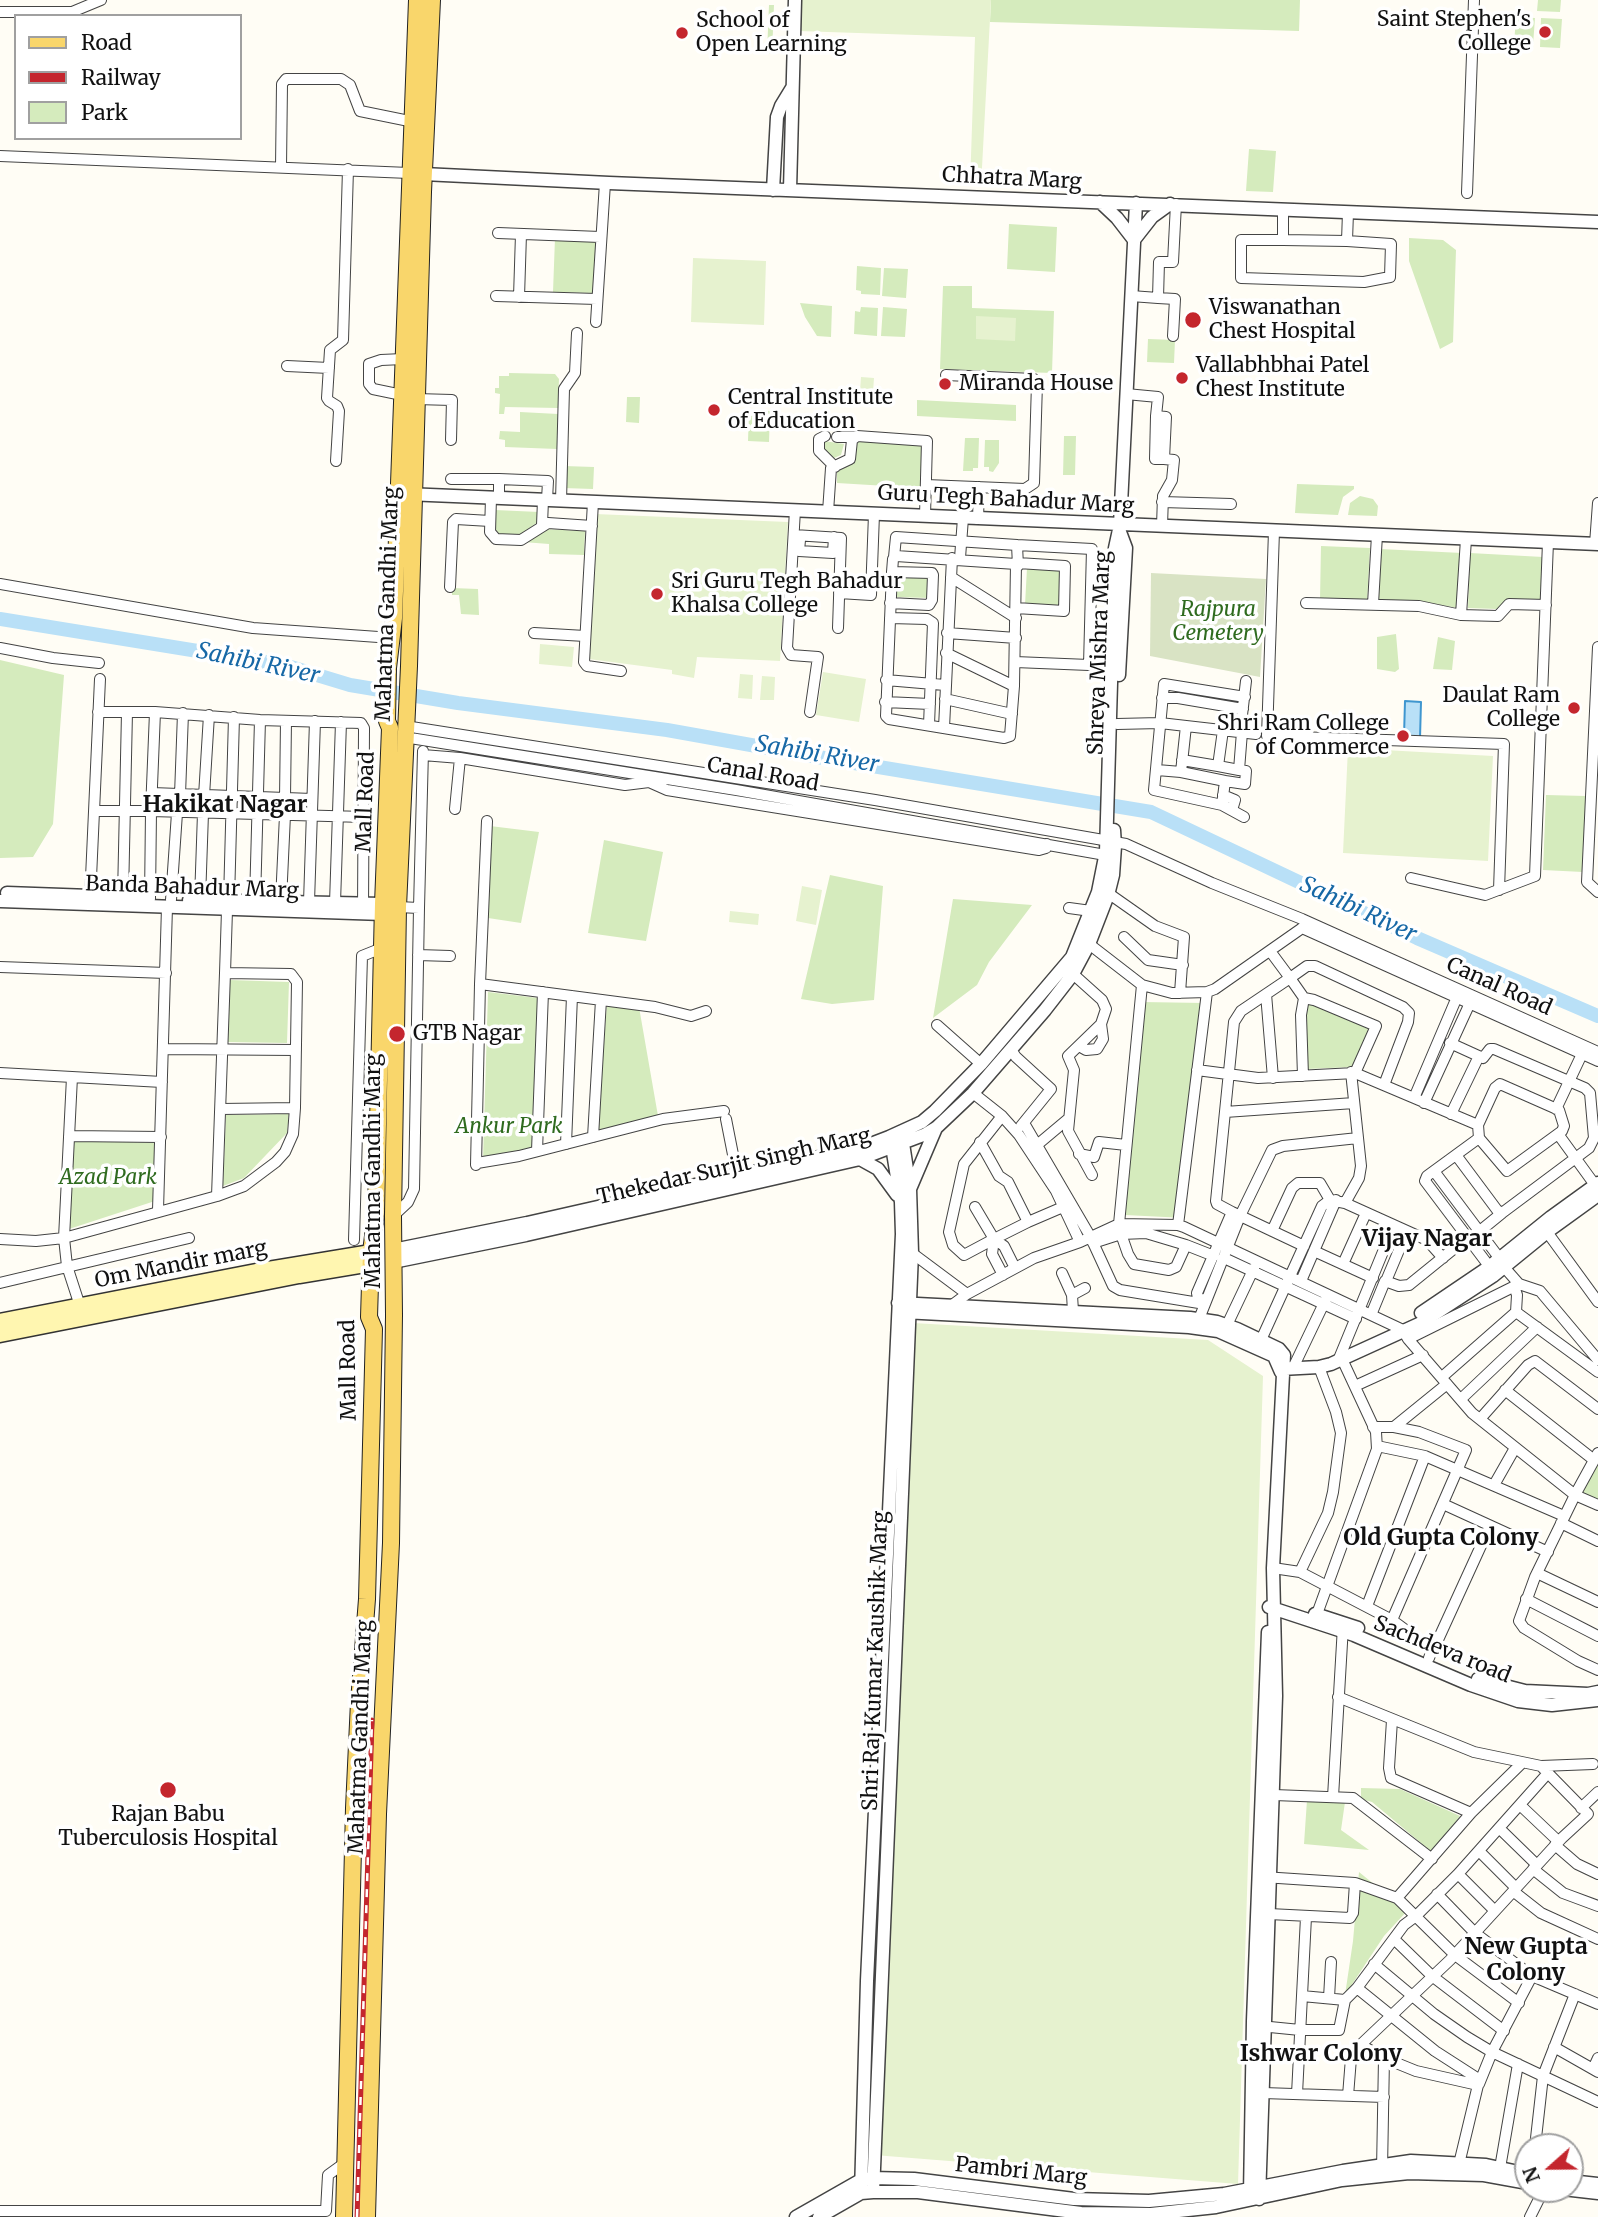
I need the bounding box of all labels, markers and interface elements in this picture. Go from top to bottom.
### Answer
place label: Saint Stephen's College [1377,7,1531,57]
place label: School of Open Learning [696,8,847,58]
legend [14,14,242,140]
marker: Saint Stephen's College [1537,24,1553,40]
marker: School of Open Learning [674,25,690,41]
text: Road [81,29,132,56]
text: Railway [81,64,161,91]
text: Park [81,99,128,126]
street label: Chhatra Marg [941,163,1083,195]
place label: Viswanathan Chest Hospital [1209,295,1356,345]
marker: Viswanathan Chest Hospital [1183,310,1203,330]
place label: Vallabhbhai Patel Chest Institute [1196,353,1369,403]
marker: Vallabhbhai Patel Chest Institute [1174,370,1190,386]
place label: Miranda House [959,371,1113,397]
marker: Miranda House [937,376,953,392]
place label: Central Institute of Education [728,385,893,435]
marker: Central Institute of Education [706,402,722,418]
street label: Guru Tegh Bahadur Marg [877,481,1135,519]
street label: Mahatma Gandhi Marg [371,486,405,722]
street label: Shreya Mishra Marg [1084,550,1116,756]
place label: Sri Guru Tegh Bahadur Khalsa College [671,569,903,619]
marker: Sri Guru Tegh Bahadur Khalsa College [649,586,665,602]
park label: Rajpura Cemetery [1172,597,1264,647]
water label: Sahibi River [194,637,322,691]
place label: Daulat Ram College [1443,683,1560,733]
marker: Daulat Ram College [1566,700,1582,716]
place label: Shri Ram College of Commerce [1217,711,1389,761]
marker: Shri Ram College of Commerce [1395,728,1411,744]
water label: Sahibi River [753,731,881,779]
street label: Mall Road [352,751,380,853]
street label: Canal Road [705,753,821,797]
district label: Hakikat Nagar [142,791,308,819]
water label: Sahibi River [1295,871,1421,949]
street label: Banda Bahadur Marg [85,872,299,904]
street label: Canal Road [1442,953,1556,1021]
place label: GTB Nagar [413,1021,522,1047]
marker: GTB Nagar [387,1024,407,1044]
street label: Mahatma Gandhi Marg [361,1054,387,1288]
park label: Ankur Park [455,1114,563,1140]
street label: Thekedar Surjit Singh Marg [595,1123,873,1211]
park label: Azad Park [59,1165,157,1191]
district label: Vijay Nagar [1362,1225,1492,1253]
street label: Om Mandir marg [93,1236,269,1294]
street label: Mall Road [336,1319,362,1421]
street label: Shri Raj Kumar Kaushik Marg [858,1510,894,1812]
district label: Old Gupta Colony [1343,1524,1539,1552]
street label: Sachdeva road [1370,1611,1514,1689]
street label: Mahatma Gandhi Marg [344,1619,378,1855]
marker: Rajan Babu Tuberculosis Hospital [158,1780,178,1800]
place label: Rajan Babu Tuberculosis Hospital [58,1802,278,1852]
district label: New Gupta Colony [1464,1933,1588,1987]
district label: Ishwar Colony [1240,2040,1402,2068]
north arrow [1514,2133,1584,2203]
street label: Pambri Marg [954,2153,1088,2191]
text: N [1517,2164,1545,2186]

